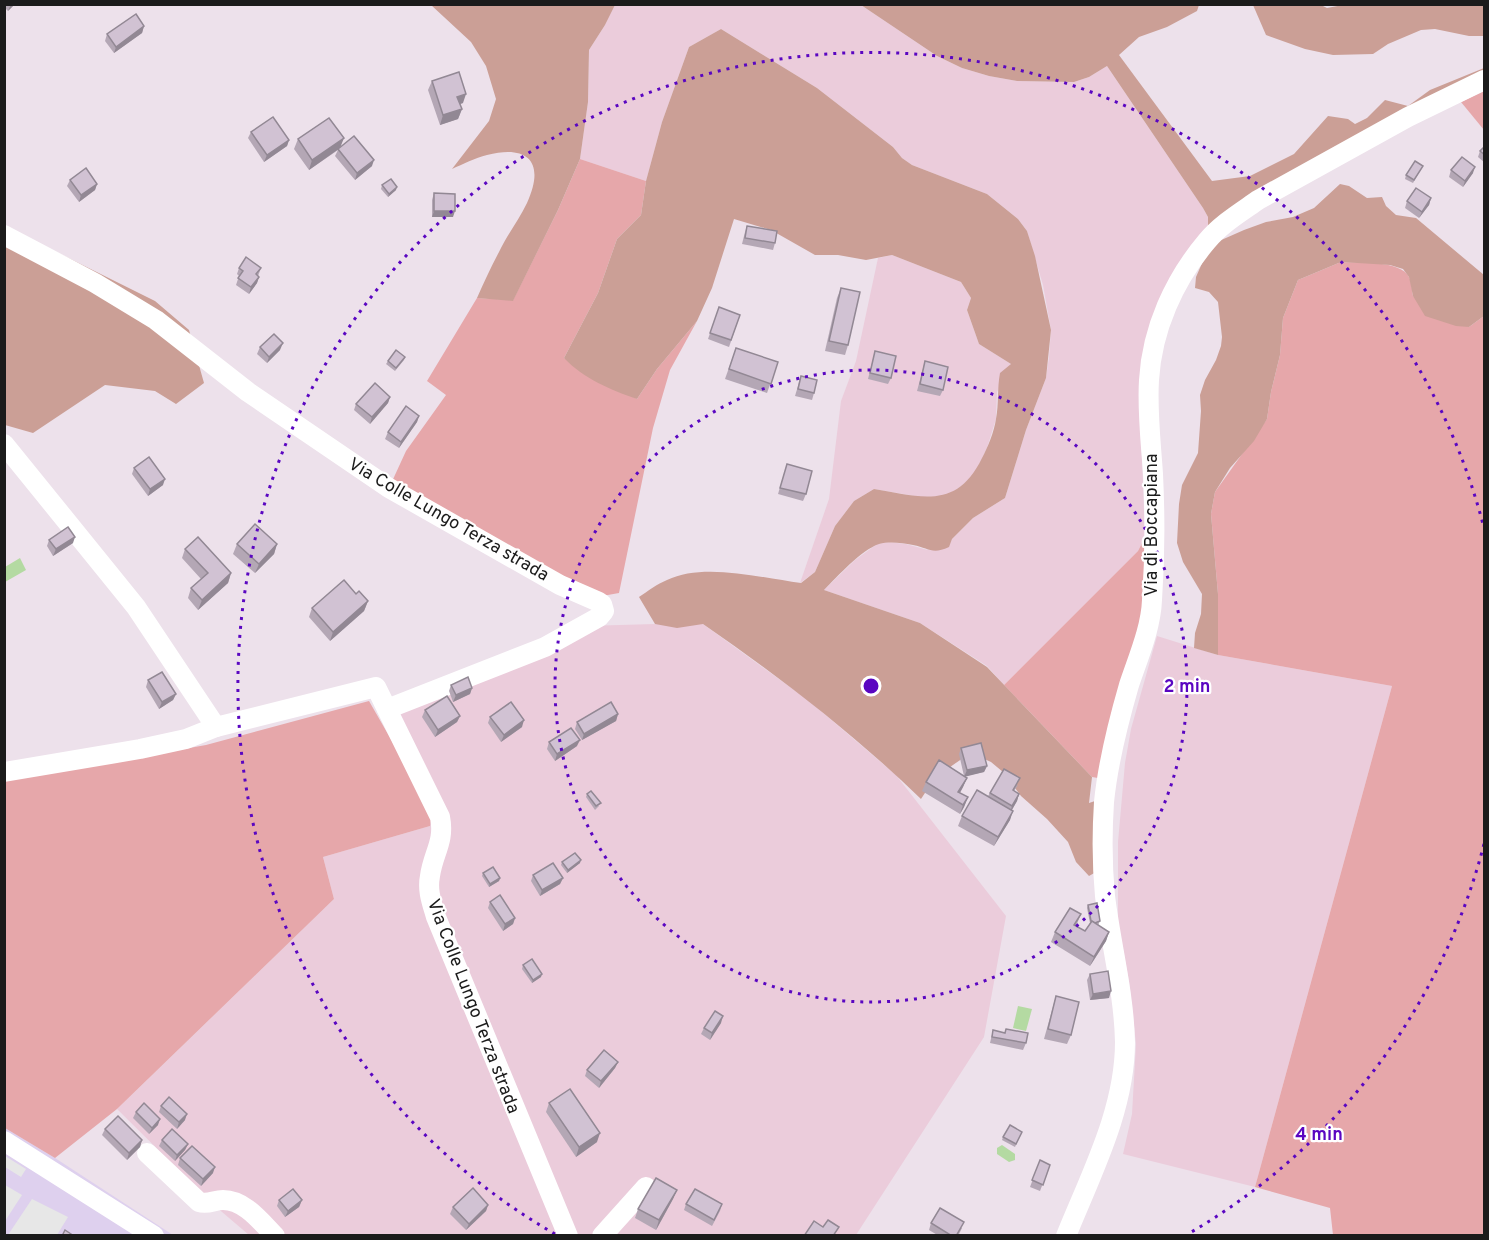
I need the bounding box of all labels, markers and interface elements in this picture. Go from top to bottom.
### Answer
street label: Via Colle Lungo Terza strada [344,453,553,587]
street label: Via di Boccapiana [1141,453,1164,597]
centre of rings [861,676,881,696]
text: 2 min [1163,676,1211,699]
street label: Via Colle Lungo Terza strada [421,896,524,1117]
text: 4 min [1295,1124,1343,1147]

